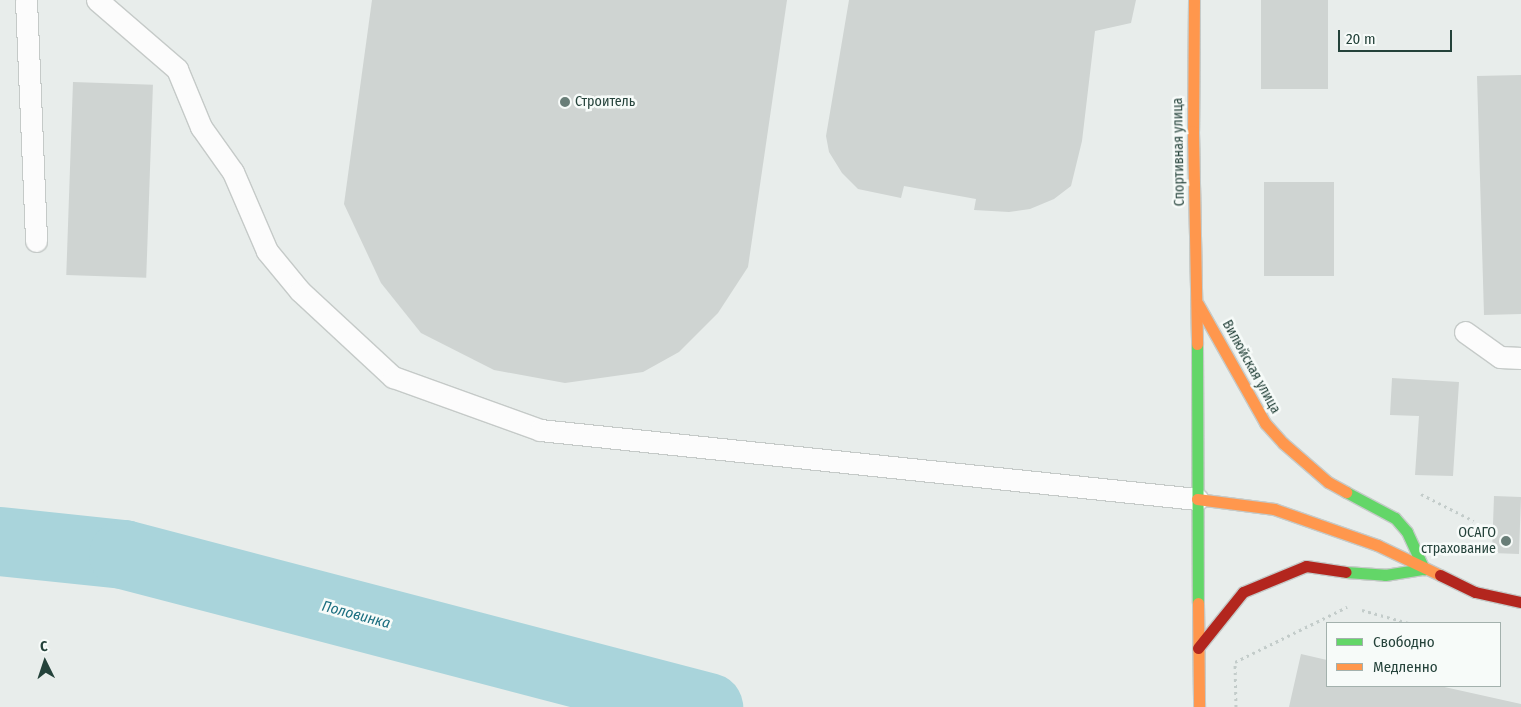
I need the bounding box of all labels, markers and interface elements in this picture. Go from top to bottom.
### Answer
scale bar [1341,20,1455,52]
text: 20 m [1346,30,1376,48]
place label: Строитель [575,94,635,110]
marker: Строитель [559,96,571,108]
street label: Спортивная улица [1170,98,1188,206]
street label: Вилюйская улица [1218,317,1284,417]
place label: ОСАГО страхование [1421,525,1496,558]
marker: ОСАГО страхование [1500,535,1512,547]
water label: Половинка [320,597,392,633]
legend [1326,622,1501,687]
text: Свободно [1373,633,1435,651]
north arrow [20,637,70,687]
text: С [40,638,48,655]
text: Медленно [1373,658,1438,676]

